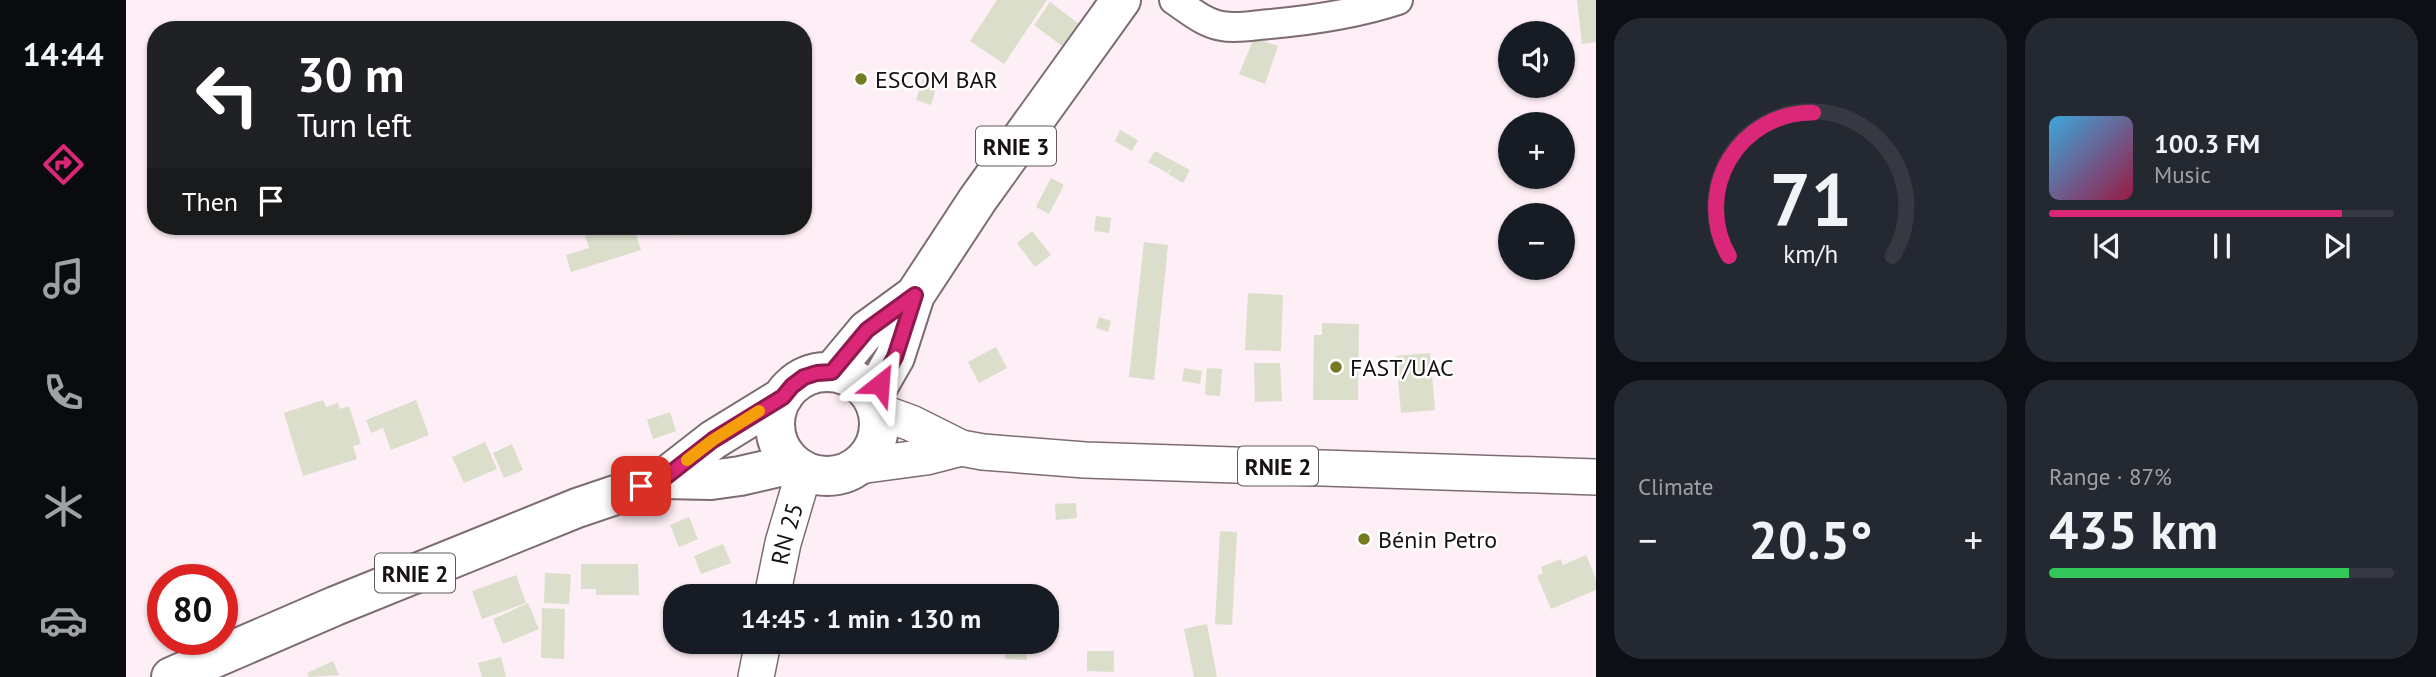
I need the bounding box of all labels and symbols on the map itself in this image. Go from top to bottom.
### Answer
place label: ESCOM BAR [875,64,998,95]
marker: ESCOM BAR [853,71,869,87]
road number: RNIE 3 [976,127,1056,166]
position arrow [843,347,917,421]
place label: FAST/UAC [1350,352,1454,383]
marker: FAST/UAC [1328,359,1344,375]
road number: RNIE 2 [1238,446,1318,486]
pin [611,456,671,516]
street label: RN 25 [763,499,810,567]
place label: Bénin Petro [1378,524,1497,555]
marker: Bénin Petro [1356,531,1372,547]
road number: RNIE 2 [375,554,455,593]
speed limit sign: 80 [147,564,238,655]

